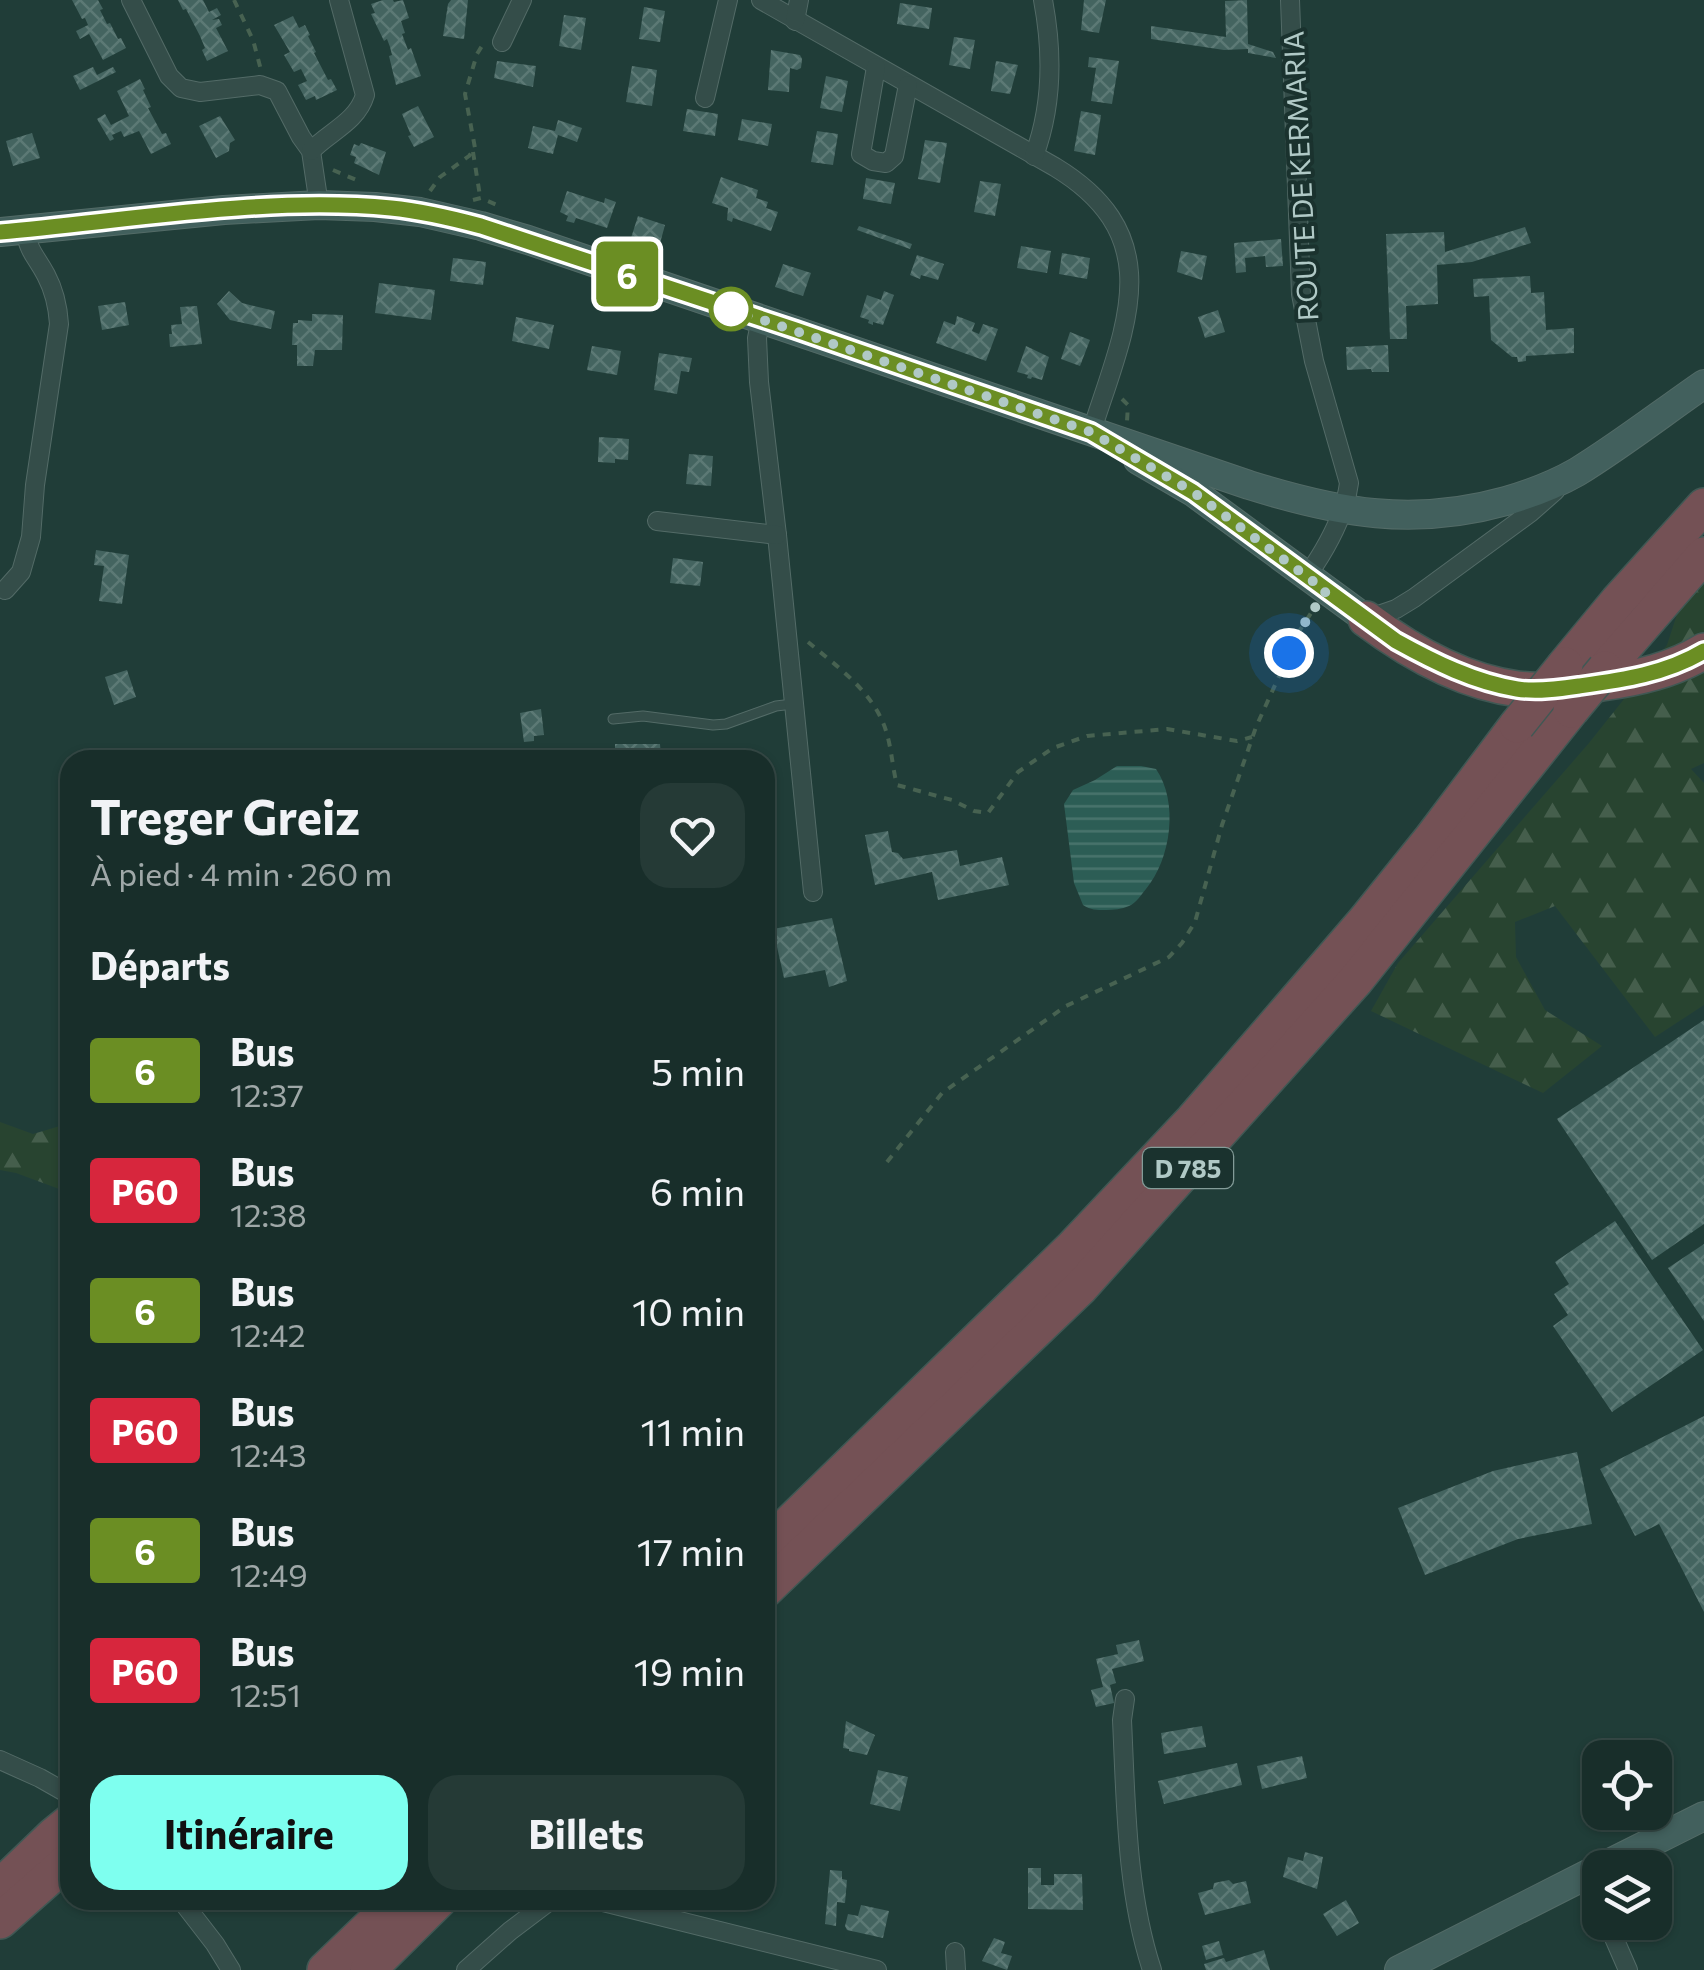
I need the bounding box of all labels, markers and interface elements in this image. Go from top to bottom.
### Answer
street label: ROUTE DE KERMARIA [1275,30,1325,322]
line badge: 6 [594,242,660,306]
text: 6 [616,253,638,296]
unlabelled marker [710,288,752,330]
your location [1264,628,1314,678]
button: heart [640,783,745,888]
text: Treger Greiz [90,786,360,845]
text: À pied · 4 min · 260 m [90,853,392,893]
text: Départs [90,941,230,988]
text: Bus [230,1027,295,1074]
text: 5 min [651,1047,745,1094]
text: 6 [134,1049,156,1092]
text: 12:37 [230,1074,304,1114]
text: Bus [230,1147,295,1194]
road number: D 785 [1143,1148,1233,1188]
text: 6 min [650,1167,745,1214]
text: P60 [111,1169,179,1212]
text: 12:38 [230,1194,307,1234]
text: Bus [230,1267,295,1314]
text: 10 min [632,1287,745,1334]
text: 6 [134,1289,156,1332]
text: 12:42 [230,1314,305,1354]
text: Bus [230,1387,295,1434]
text: 11 min [641,1407,745,1454]
text: P60 [111,1409,179,1452]
text: 12:43 [230,1434,306,1474]
text: Bus [230,1507,295,1554]
text: 17 min [637,1527,745,1574]
text: 6 [134,1529,156,1572]
text: 12:49 [230,1554,308,1594]
text: Bus [230,1627,295,1674]
text: 19 min [634,1647,745,1694]
text: P60 [111,1649,179,1692]
text: 12:51 [230,1674,301,1714]
map controls [1582,1740,1672,1940]
button: locate [1582,1740,1672,1830]
button: Itinéraire [90,1775,408,1890]
button: Billets [428,1775,745,1890]
button: layers [1582,1850,1672,1940]

